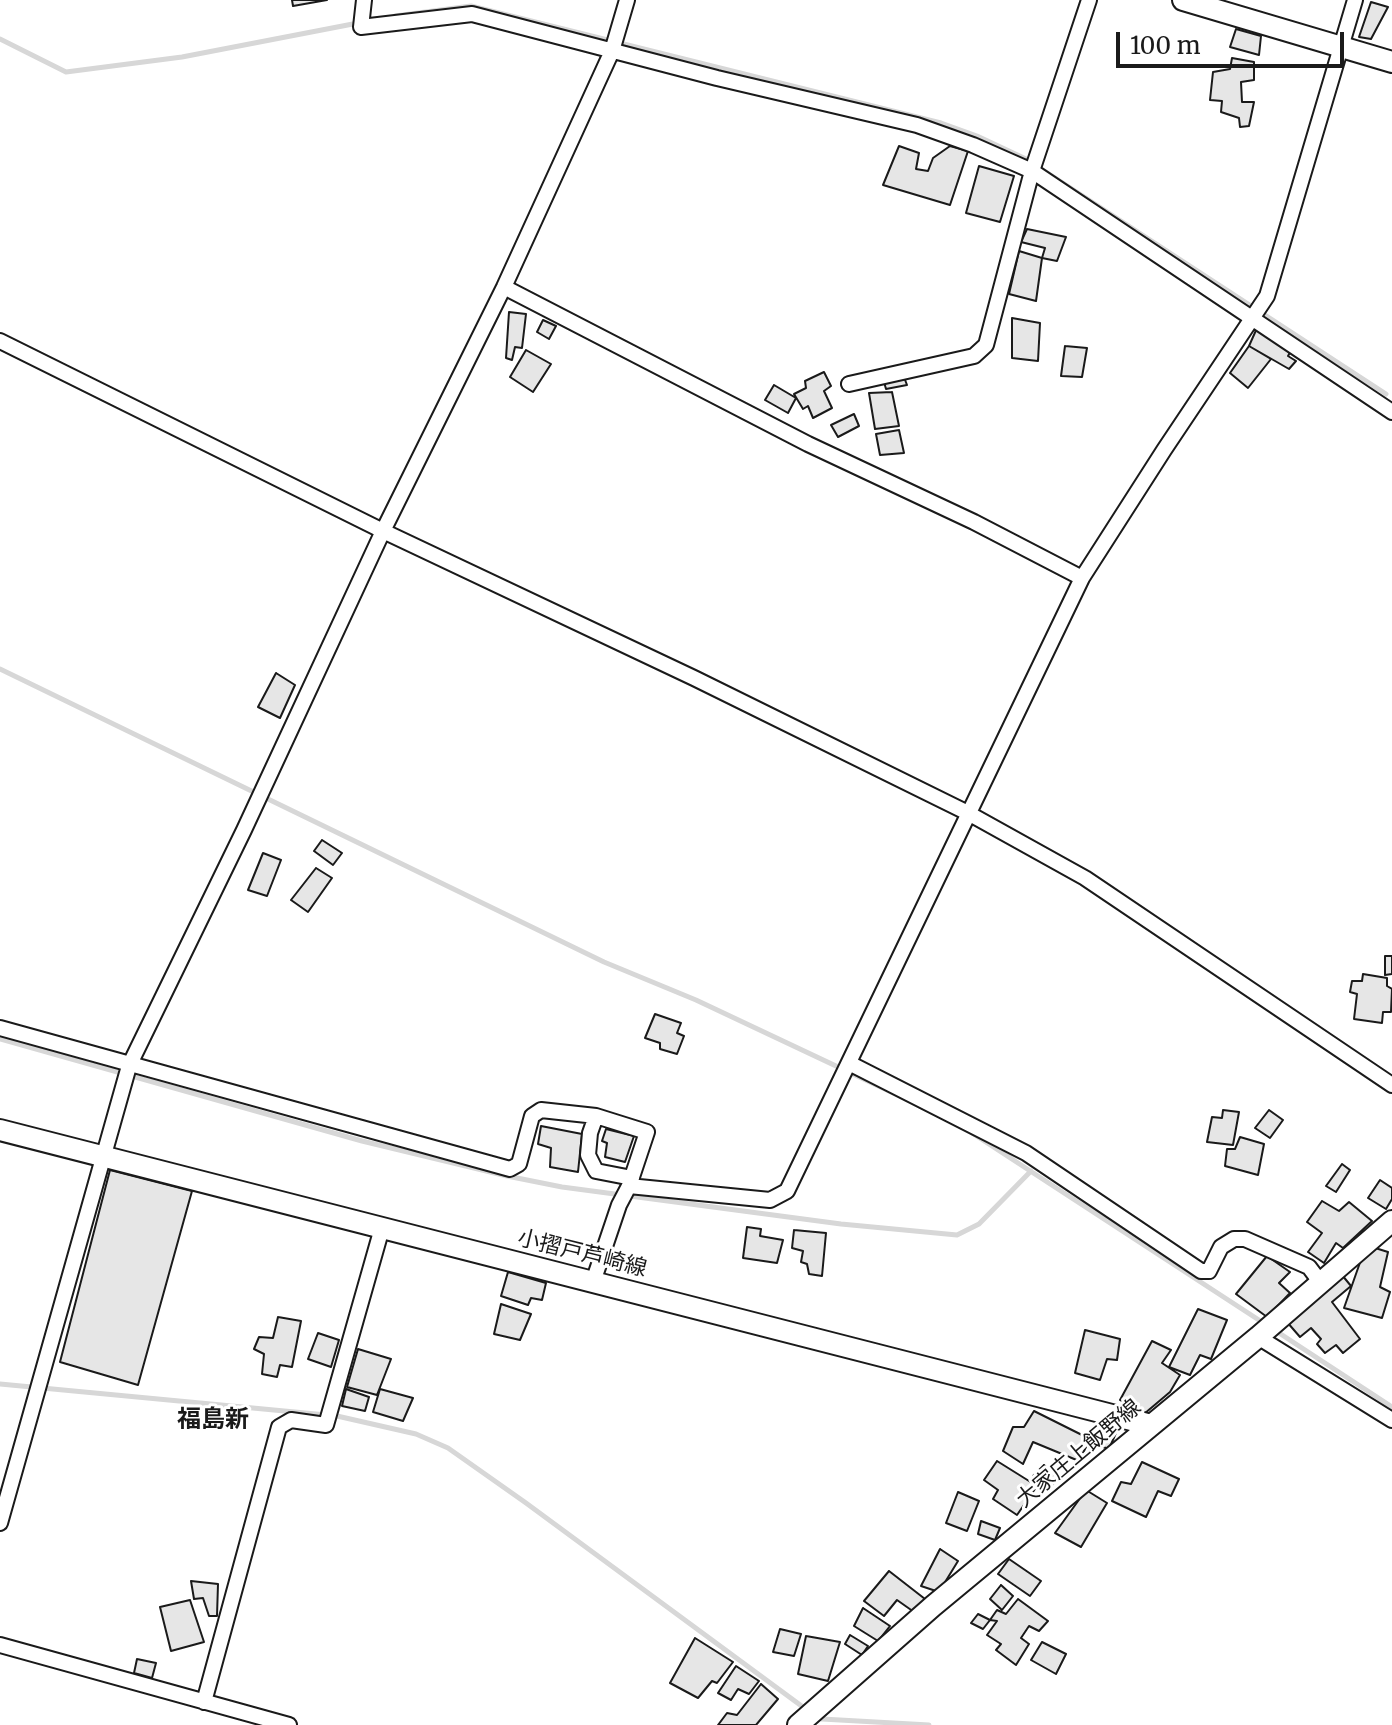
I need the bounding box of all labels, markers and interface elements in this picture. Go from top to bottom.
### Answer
scale bar [1120,16,1348,66]
text: 100 m [1130,30,1200,61]
street label: 小摺戸芦崎線 [515,1225,649,1283]
street label: 大家庄上飯野線 [1012,1394,1146,1514]
district label: 福島新 [177,1406,249,1434]

